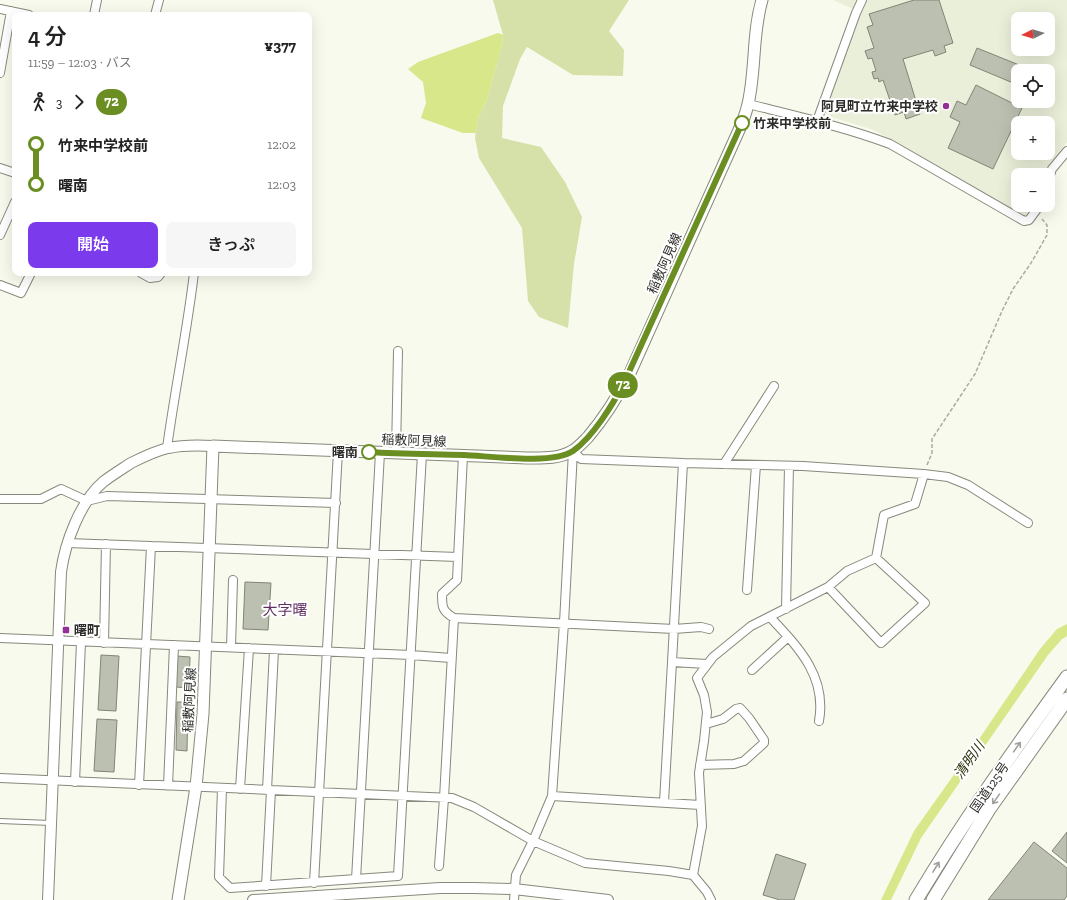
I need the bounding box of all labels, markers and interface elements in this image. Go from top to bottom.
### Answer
north arrow [1011,12,1055,56]
map controls [1011,12,1055,212]
text: 4 分 [28,23,67,50]
text: ¥377 [264,37,296,55]
text: 11:59 – 12:03 · バス [28,55,132,70]
button: locate [1011,64,1055,108]
icon: walk [28,91,50,113]
icon: forward [68,91,90,113]
text: 72 [104,93,119,110]
text: 3 [56,95,62,110]
place label: 阿見町立竹来中学校 [821,99,938,114]
marker: 阿見町立竹来中学校 [941,101,951,111]
marker: 竹来中学校前 [734,115,750,131]
place label: 竹来中学校前 [753,116,831,131]
button: + [1011,116,1055,160]
text: 竹来中学校前 [58,137,148,155]
text: 12:02 [267,137,296,152]
button: − [1011,168,1055,212]
text: 曙南 [58,177,88,195]
text: 12:03 [268,177,296,192]
button: 開始 [28,222,158,268]
button: きっぷ [166,222,296,268]
street label: 稲敷阿見線 [644,230,685,296]
line badge: 72 [605,372,641,398]
text: 72 [616,376,630,393]
street label: 稲敷阿見線 [381,432,447,449]
marker: 曙南 [361,444,377,460]
place label: 曙南 [332,445,358,460]
district label: 大字曙 [262,601,308,619]
place label: 曙町 [74,623,100,638]
marker: 曙町 [61,625,71,635]
street label: 稲敷阿見線 [180,667,199,733]
water label: 清明川 [950,737,990,782]
one-way arrow [1013,742,1021,753]
street label: 国道125号 [967,759,1012,815]
one-way arrow [992,793,1000,804]
one-way arrow [933,861,941,873]

